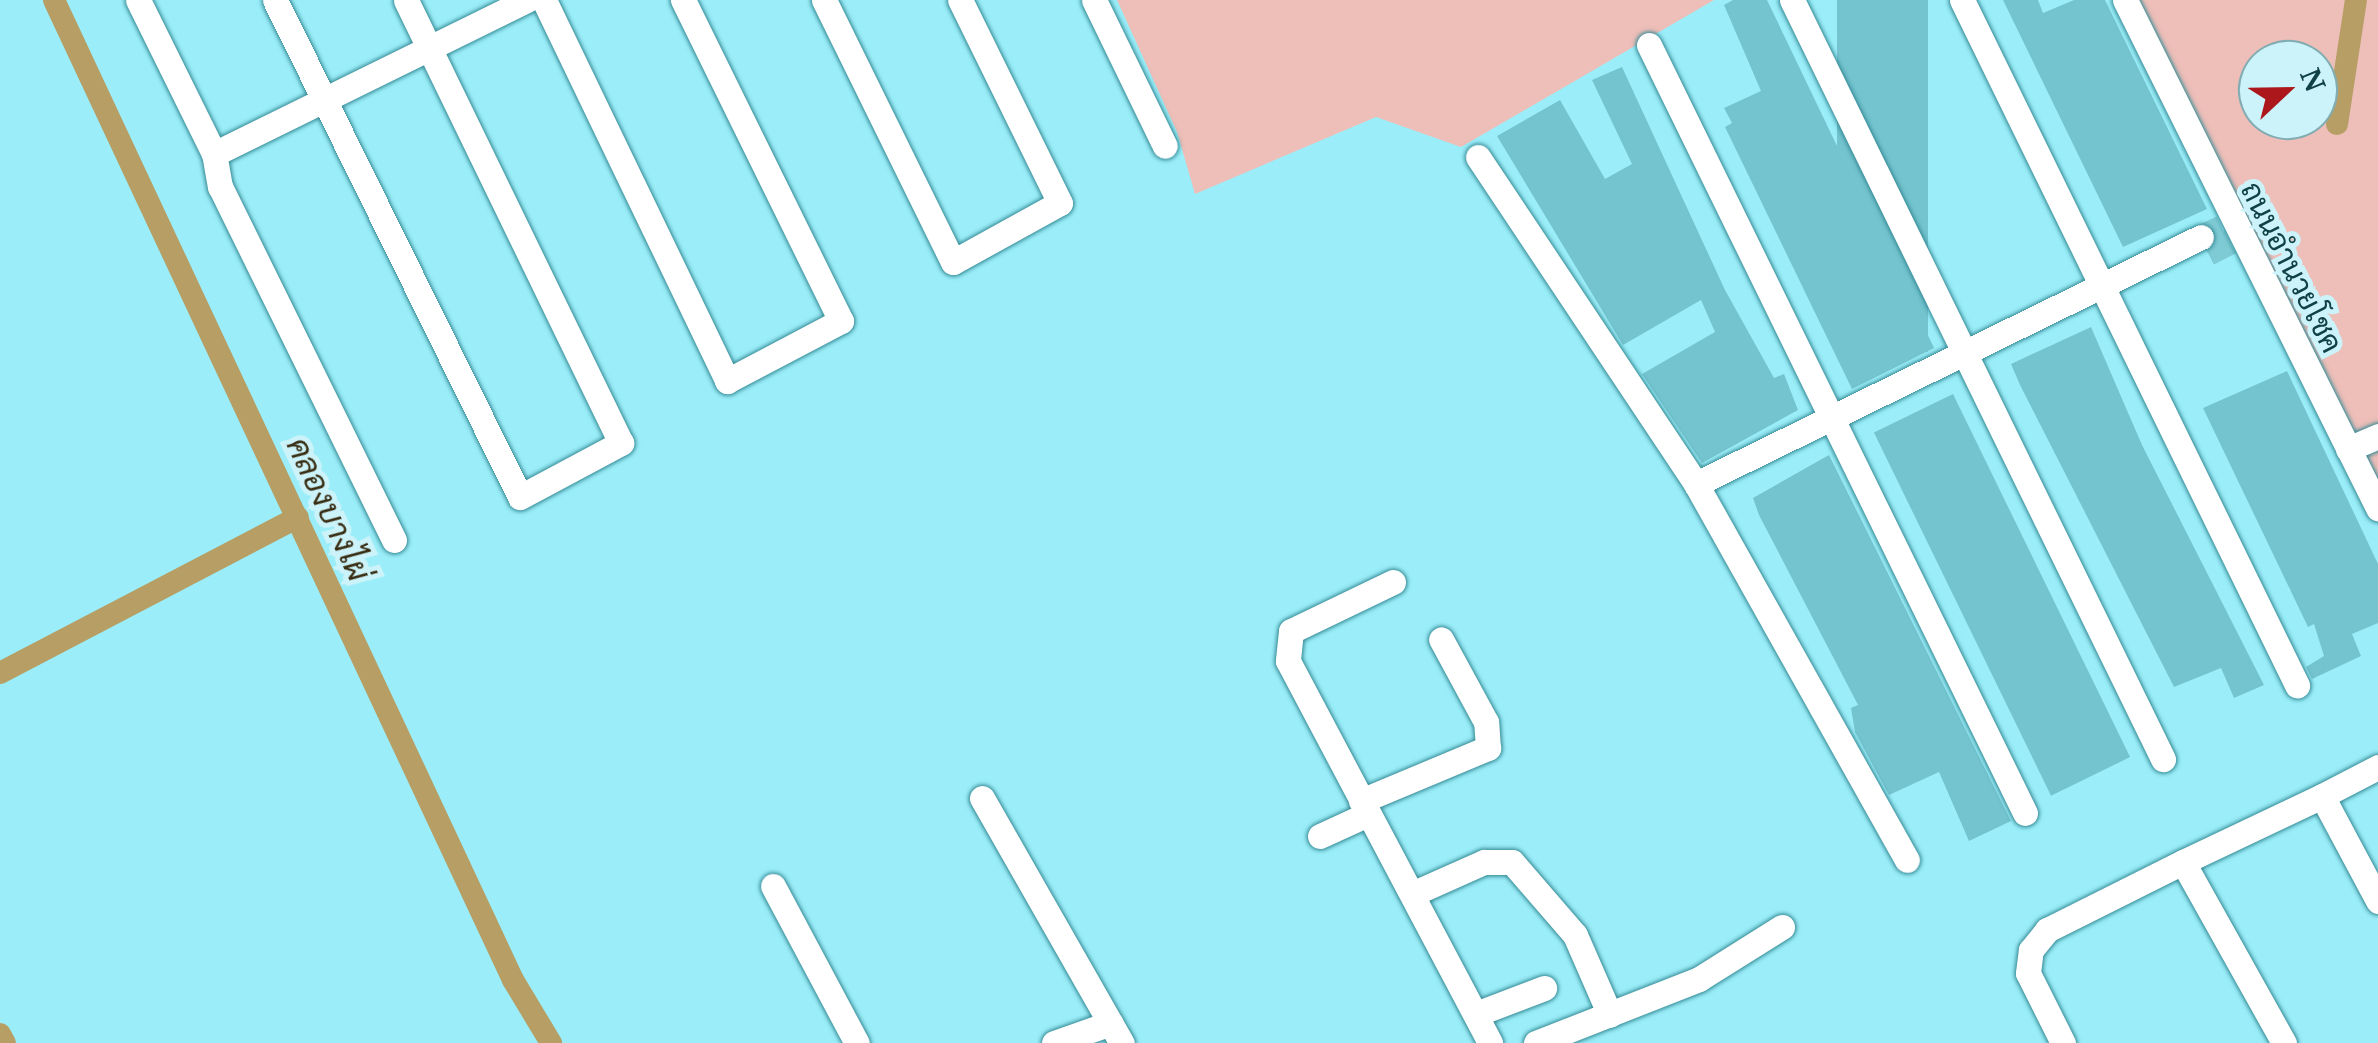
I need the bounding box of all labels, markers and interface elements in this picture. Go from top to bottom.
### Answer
north arrow [2238,40,2338,140]
text: N [2292,62,2336,97]
street label: ถนนอำนวยโชค [2233,175,2351,359]
water label: คลองบางไผ่ [279,431,379,587]

